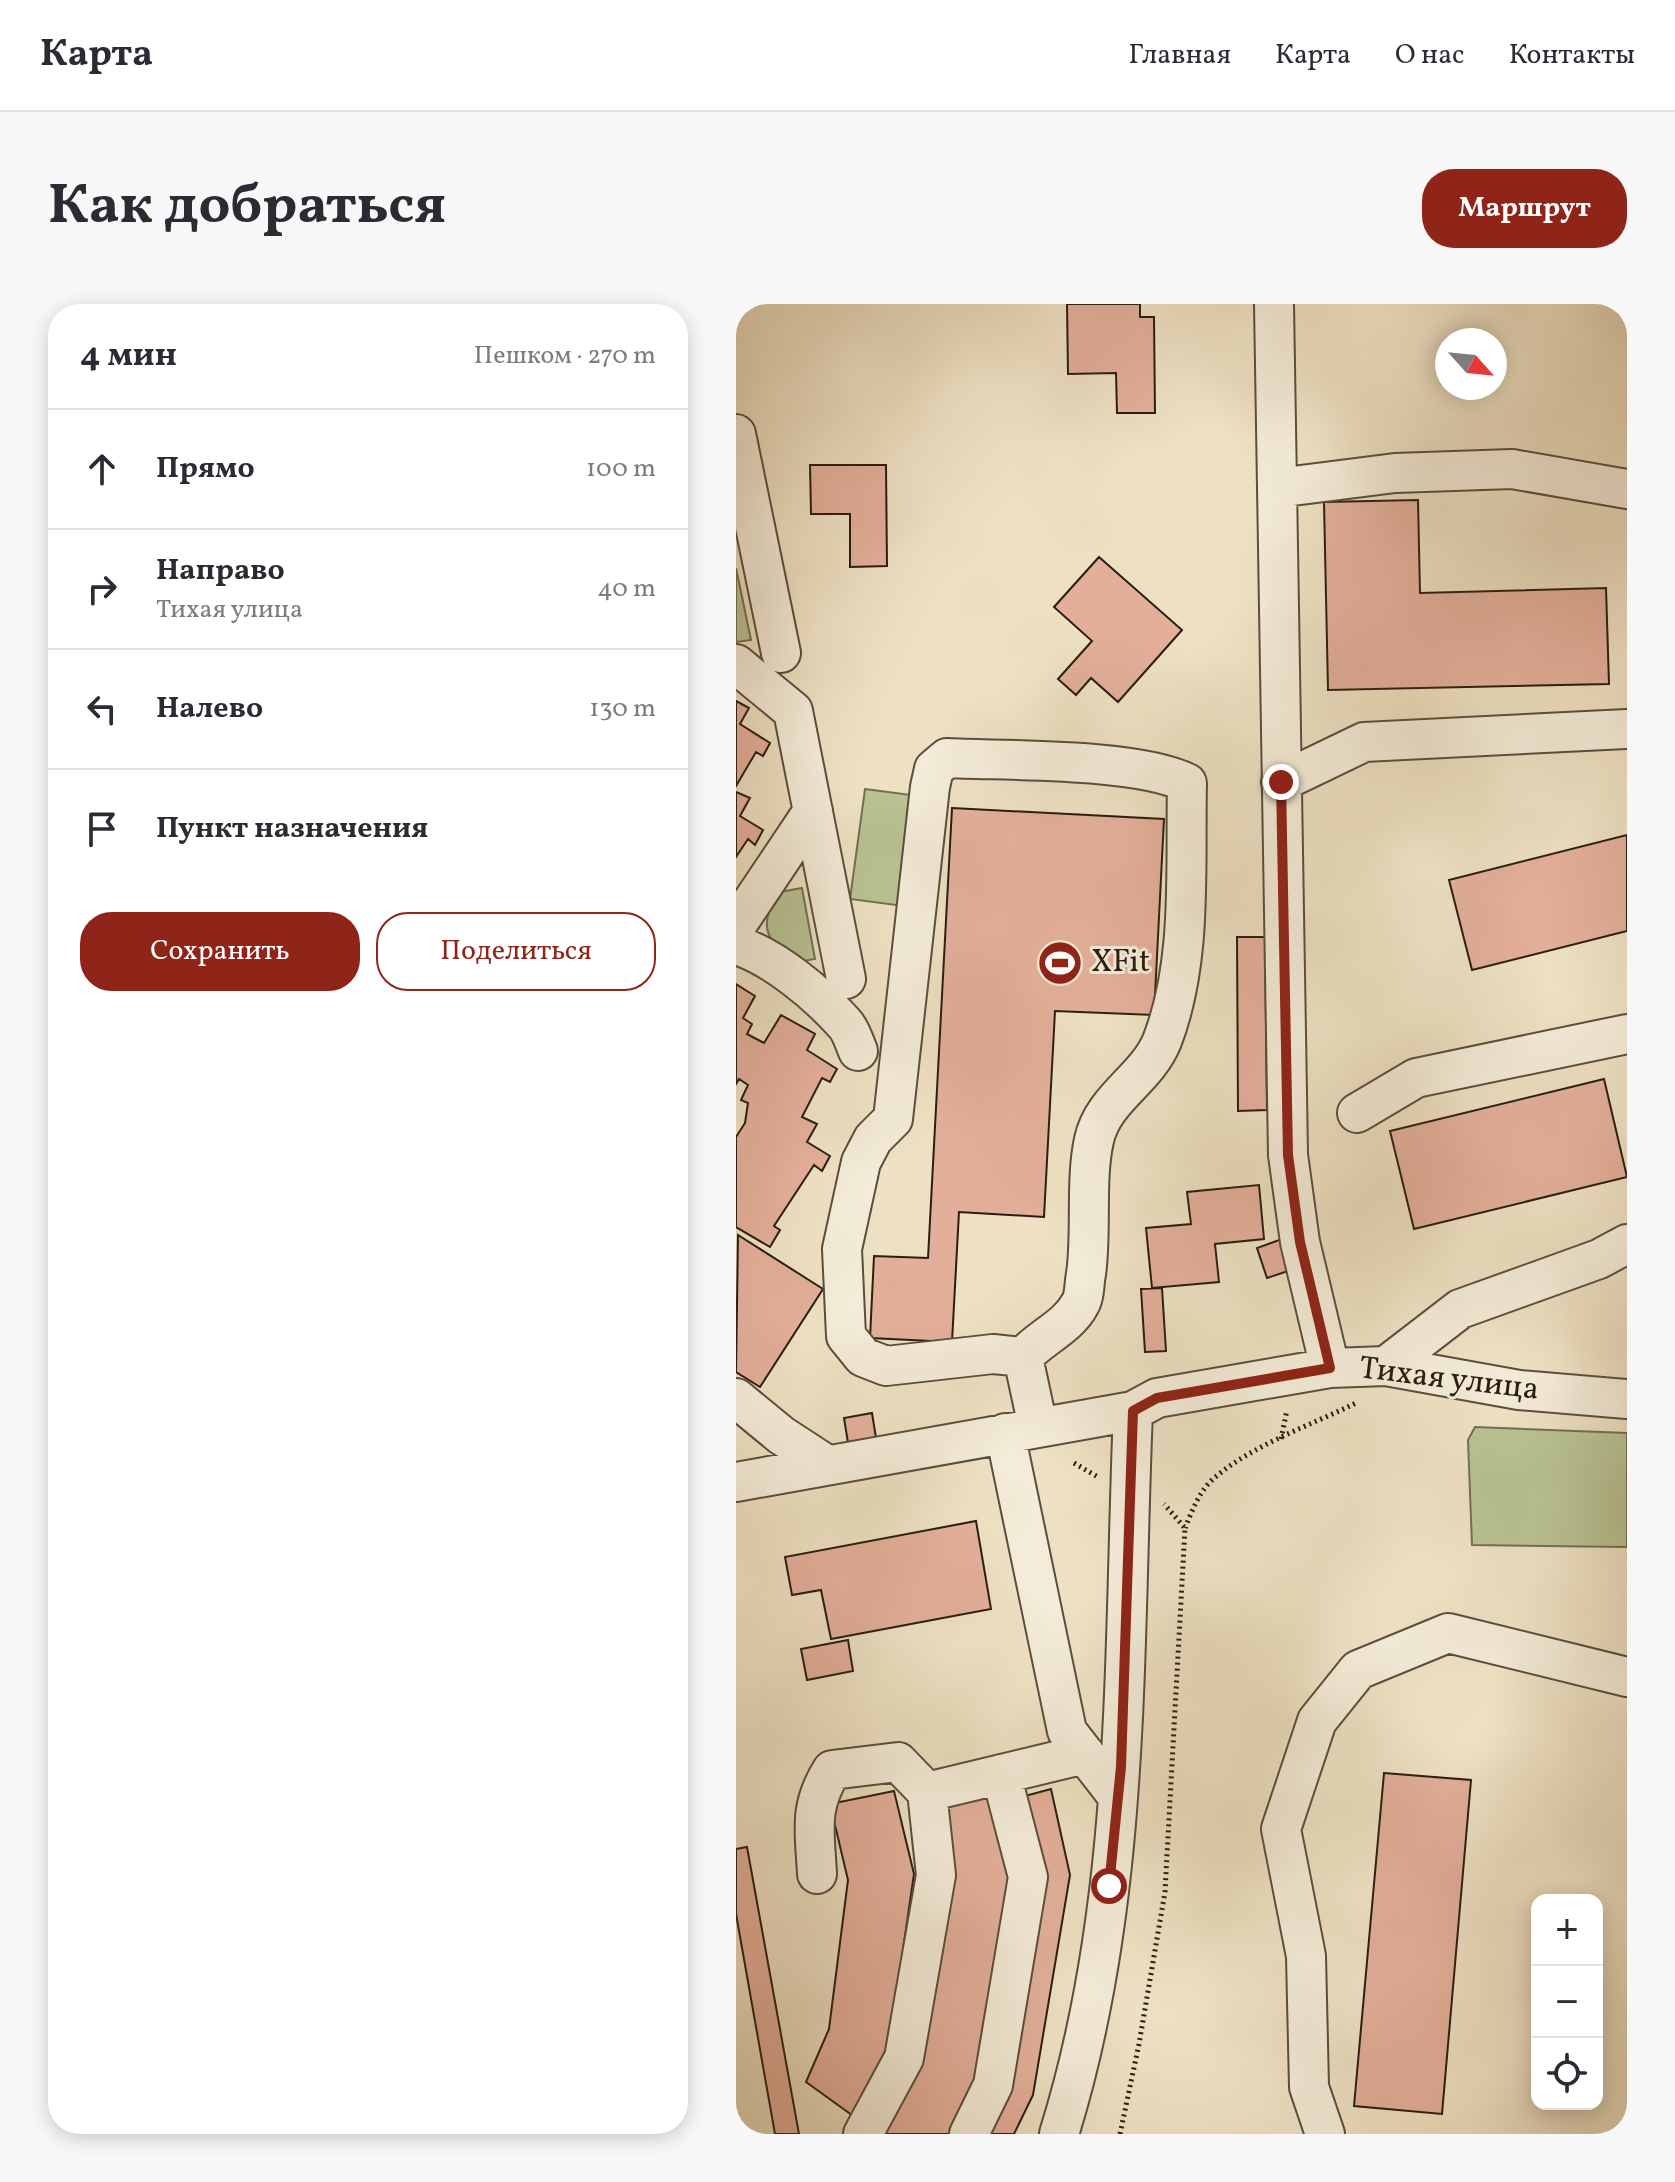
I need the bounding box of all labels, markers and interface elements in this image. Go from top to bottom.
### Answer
text: Карта [40,29,153,82]
text: Главная [1129,36,1231,75]
text: Карта [1275,36,1351,75]
text: О нас [1395,36,1465,75]
text: Контакты [1509,36,1635,75]
text: Как добраться [48,169,446,247]
button: Маршрут [1422,169,1627,248]
north arrow [1435,328,1507,400]
text: 4 мин [80,333,177,380]
text: Пешком · 270 m [474,338,656,374]
icon: ahead [80,447,124,491]
text: Прямо [156,448,255,490]
text: 100 m [586,451,656,487]
text: Направо [156,550,285,592]
icon: right [80,567,124,611]
text: 40 m [597,571,656,607]
text: Тихая улица [156,592,303,628]
icon: left [80,687,124,731]
text: Налево [156,688,263,730]
text: 130 m [589,691,656,727]
route end [1263,764,1299,800]
icon: arrive [80,807,124,851]
text: Пункт назначения [156,808,428,850]
button: Сохранить [80,912,360,991]
button: Поделиться [376,912,656,991]
sports icon: XFit [1036,939,1084,987]
place label: XFit [1091,941,1150,985]
street label: Тихая улица [1357,1347,1541,1413]
route start [1091,1868,1127,1904]
map controls [1531,1894,1603,2110]
button: + [1531,1894,1603,1966]
button: − [1531,1966,1603,2038]
button: locate [1531,2038,1603,2110]

